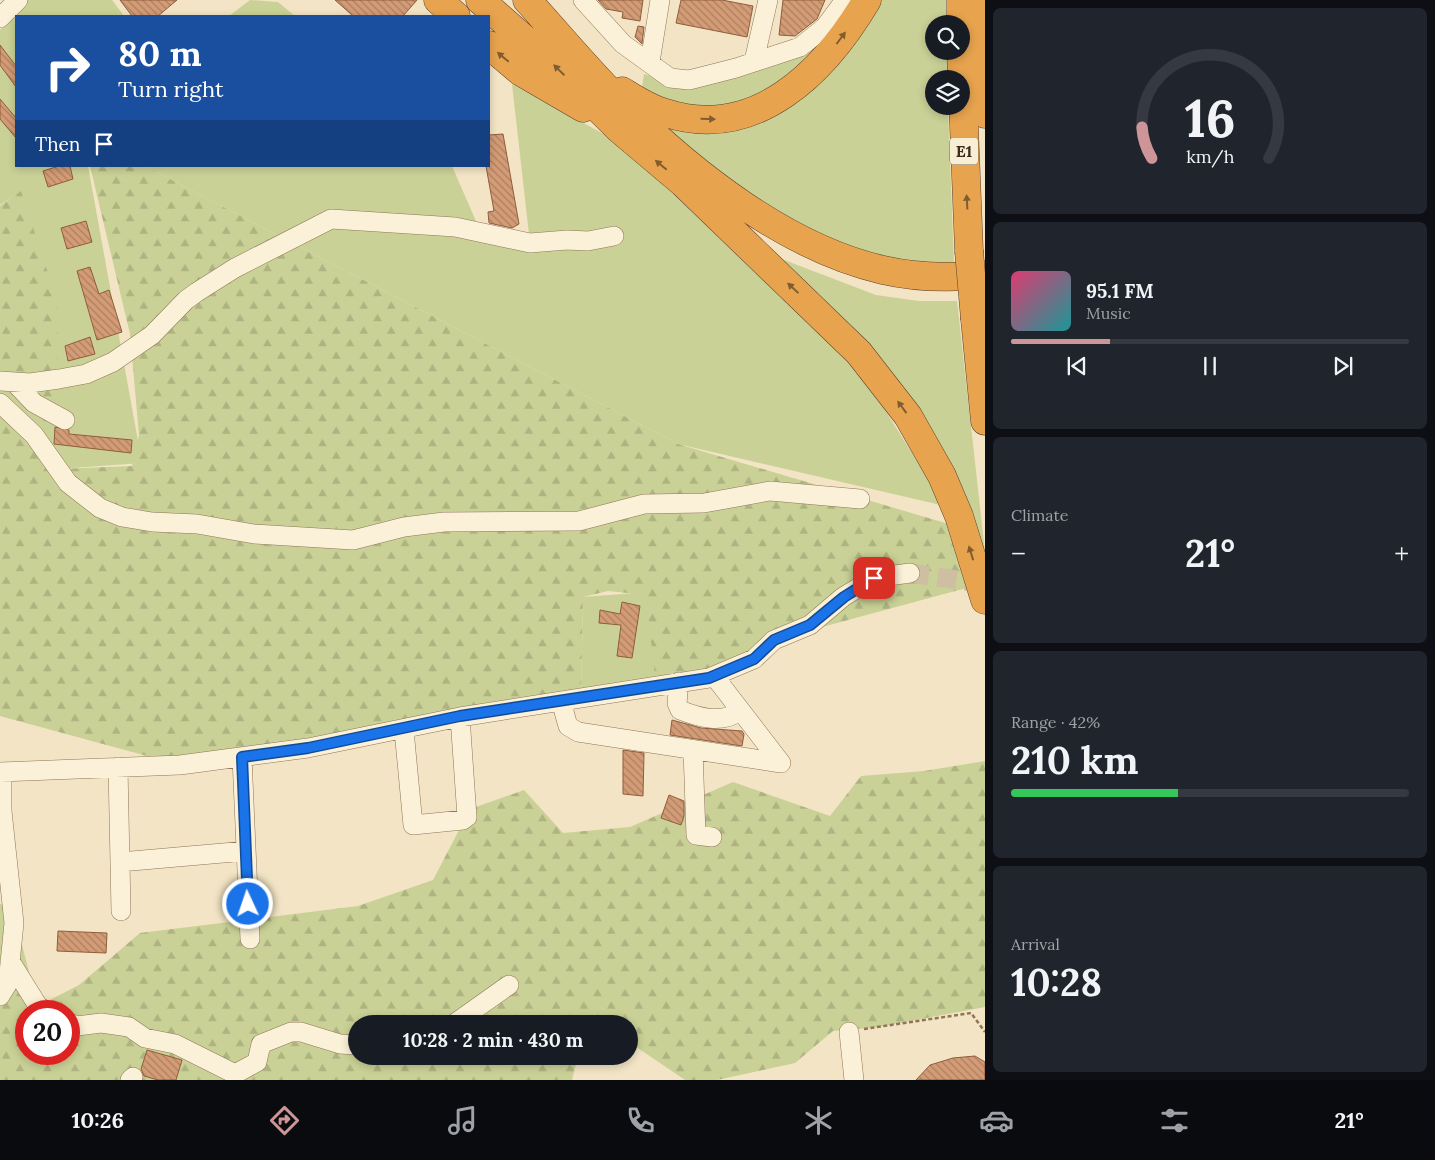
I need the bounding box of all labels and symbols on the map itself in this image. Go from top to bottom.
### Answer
one-way arrow [836,31,846,45]
one-way arrow [497,52,510,63]
one-way arrow [553,64,565,76]
one-way arrow [700,115,716,123]
road number: E1 [950,138,978,164]
one-way arrow [655,159,668,170]
one-way arrow [962,194,970,210]
one-way arrow [787,282,799,294]
one-way arrow [897,400,907,414]
one-way arrow [967,546,975,561]
pin [853,557,895,599]
position arrow [221,877,273,929]
speed limit sign: 20 [15,1000,80,1065]

